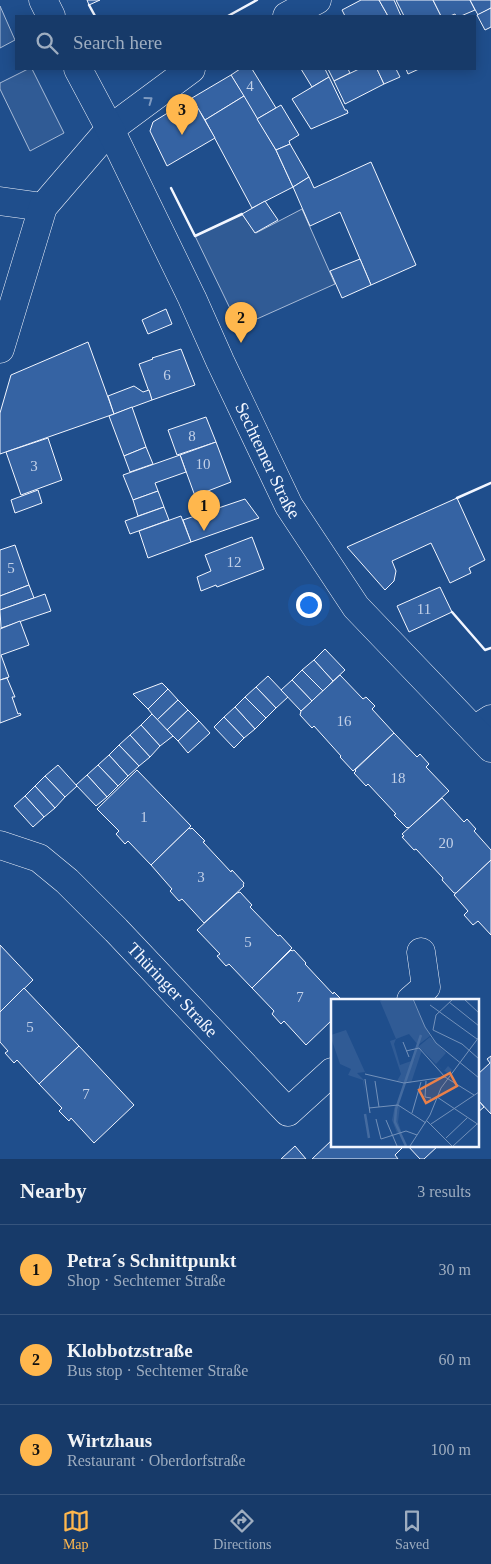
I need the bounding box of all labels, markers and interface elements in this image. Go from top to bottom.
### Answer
search box [15,15,476,70]
icon: search [33,29,61,57]
text: Search here [73,32,162,53]
house number: 4 [246,78,254,94]
pin: 3 [166,94,198,135]
one-way arrow [143,97,153,106]
pin: 2 [225,302,257,343]
house number: 6 [163,367,171,383]
street label: Sechtemer Straße [231,399,304,522]
house number: 8 [188,428,196,444]
house number: 10 [196,456,211,472]
house number: 3 [30,458,38,474]
pin: 1 [188,490,220,531]
house number: 12 [227,554,242,570]
house number: 5 [7,560,15,576]
your location [296,592,322,618]
house number: 11 [417,601,431,617]
house number: 16 [337,713,352,729]
house number: 18 [391,770,406,786]
house number: 1 [140,809,148,825]
house number: 20 [439,835,454,851]
house number: 3 [197,869,205,885]
house number: 5 [244,934,252,950]
street label: Thüringer Straße [123,938,222,1041]
house number: 7 [296,989,304,1005]
inset map [331,999,478,1146]
house number: 5 [26,1019,34,1035]
house number: 7 [82,1086,90,1102]
text: Nearby [20,1179,87,1203]
text: 3 results [417,1183,471,1200]
text: Petra´s Schnittpunkt [67,1250,236,1271]
text: 1 [32,1261,40,1278]
text: 30 m [439,1261,471,1278]
text: Shop · Sechtemer Straße [67,1272,226,1289]
text: Klobbotzstraße [67,1340,193,1361]
text: 2 [32,1351,40,1368]
text: 60 m [439,1351,471,1368]
text: Bus stop · Sechtemer Straße [67,1362,248,1379]
text: Wirtzhaus [67,1430,152,1451]
text: 3 [32,1441,40,1458]
text: 100 m [431,1441,471,1458]
text: Restaurant · Oberdorfstraße [67,1452,246,1469]
tab: Map [62,1507,90,1553]
tab: Directions [213,1507,272,1553]
tab: Saved [395,1507,429,1553]

